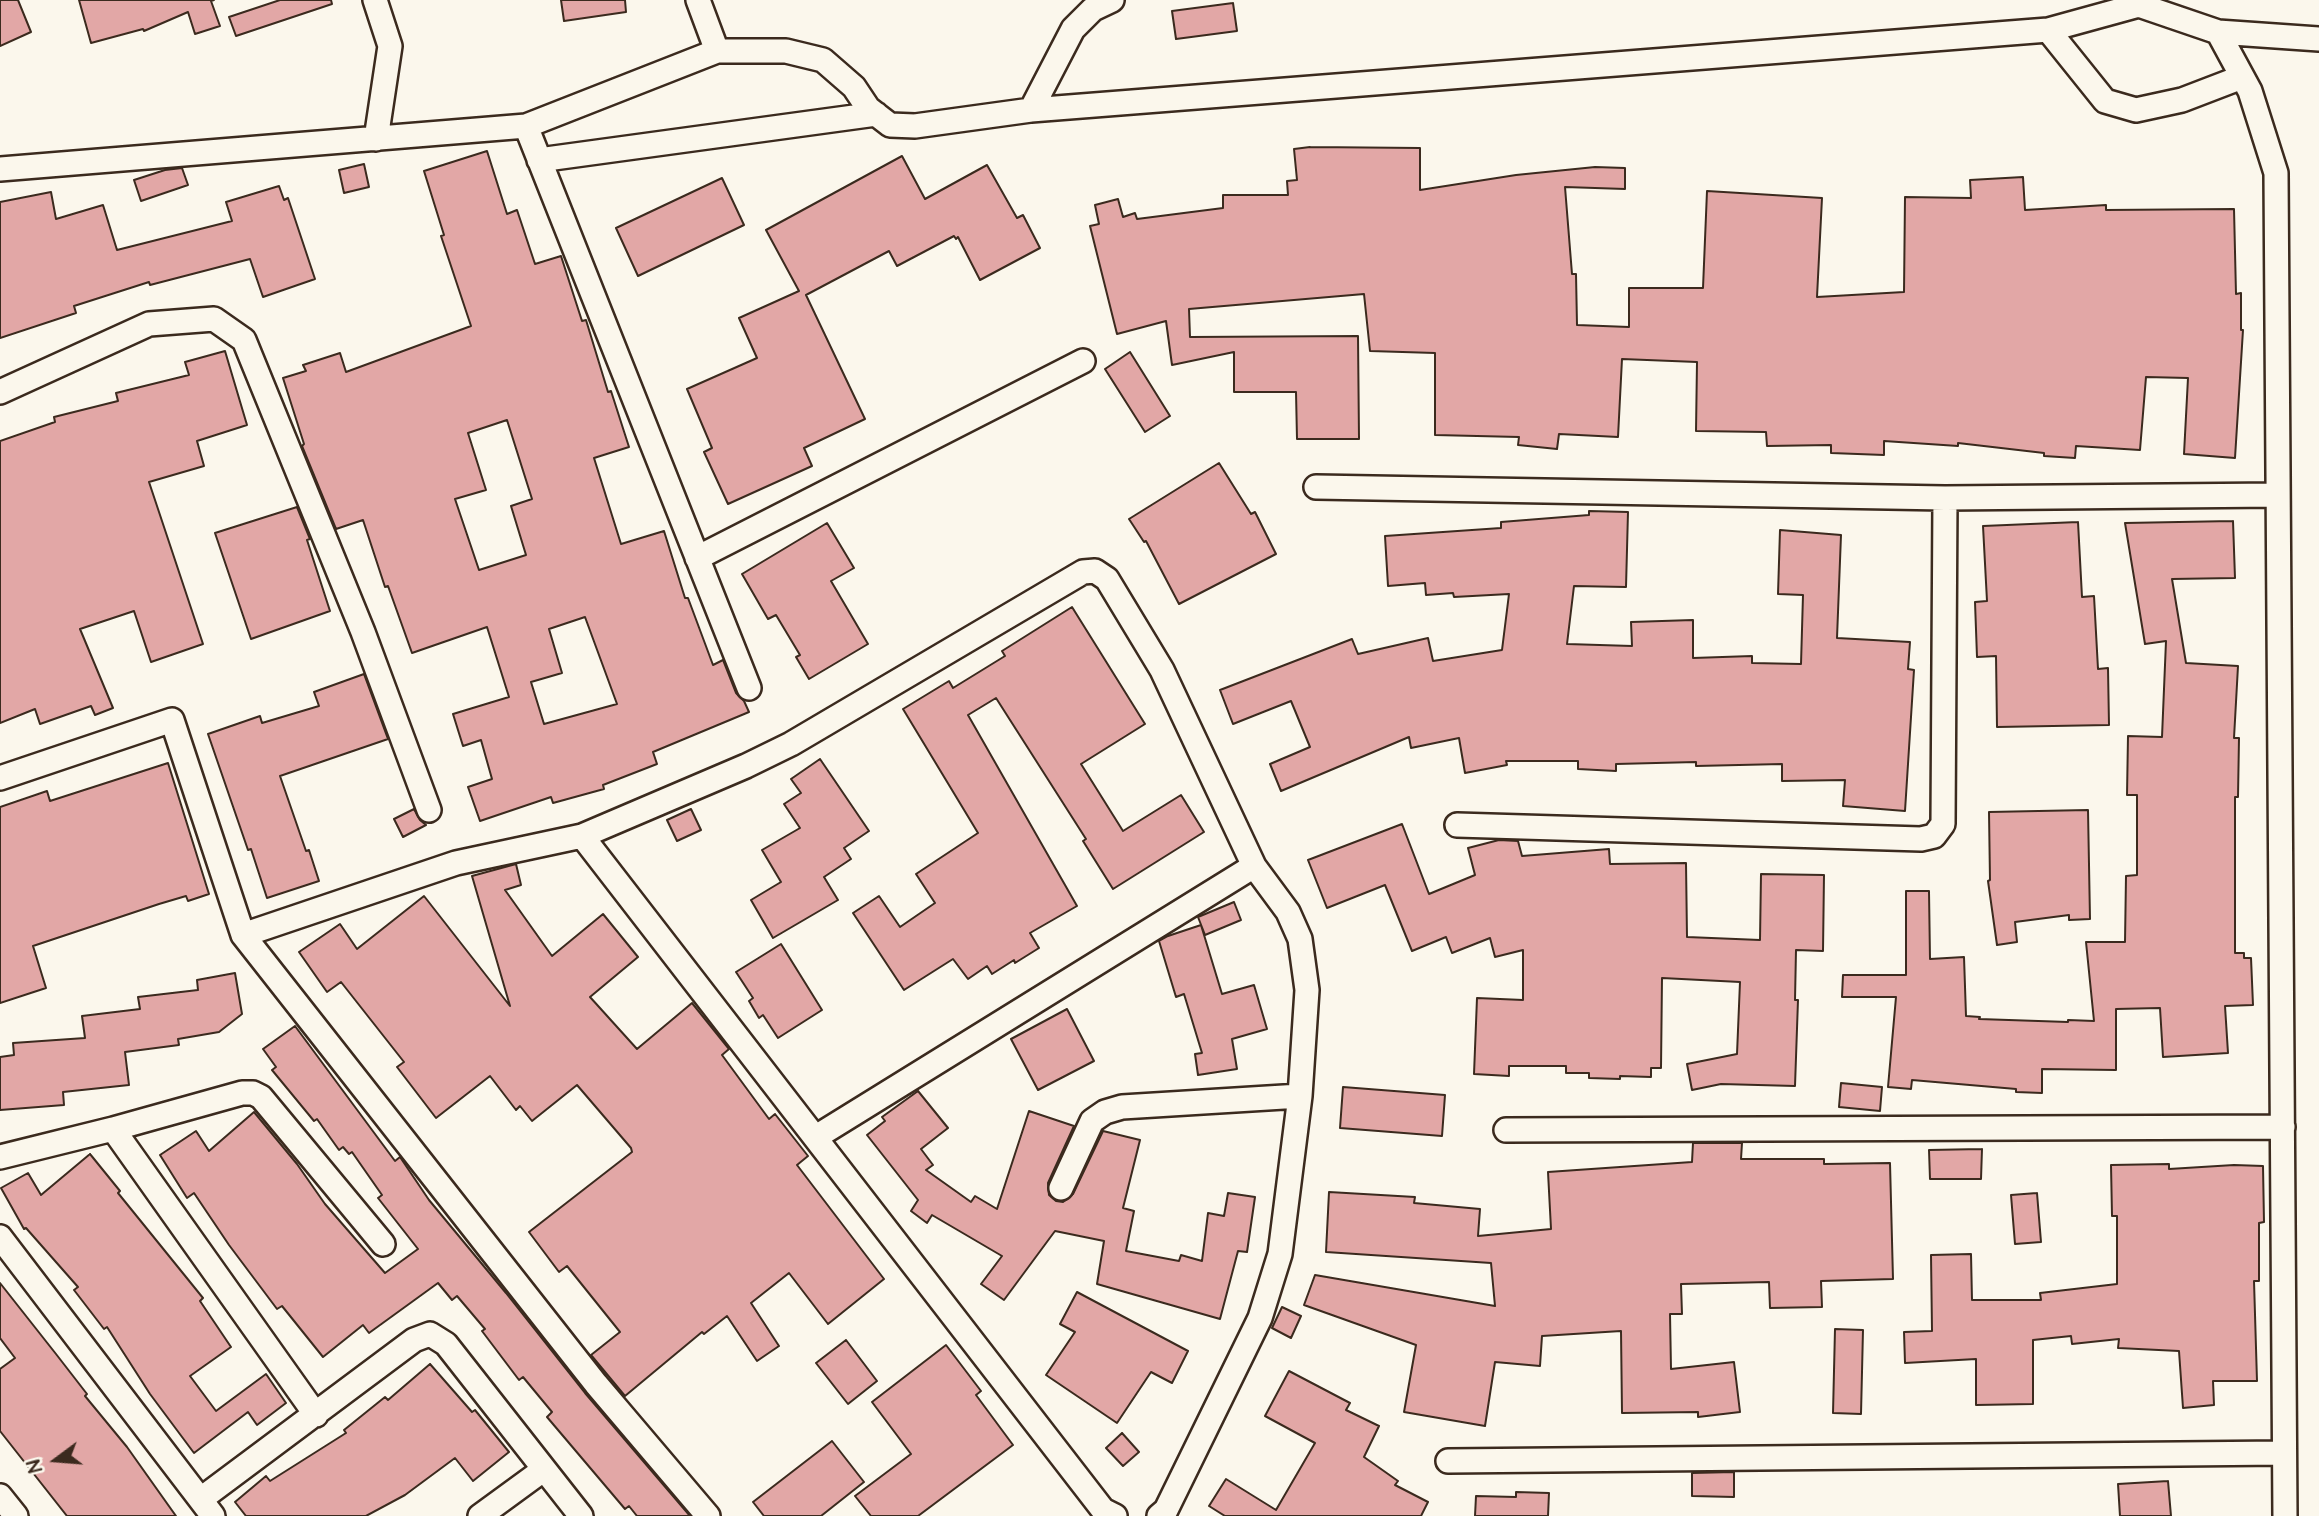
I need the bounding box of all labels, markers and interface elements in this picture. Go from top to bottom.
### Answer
north arrow [21,1425,91,1495]
text: N [21,1456,50,1475]

